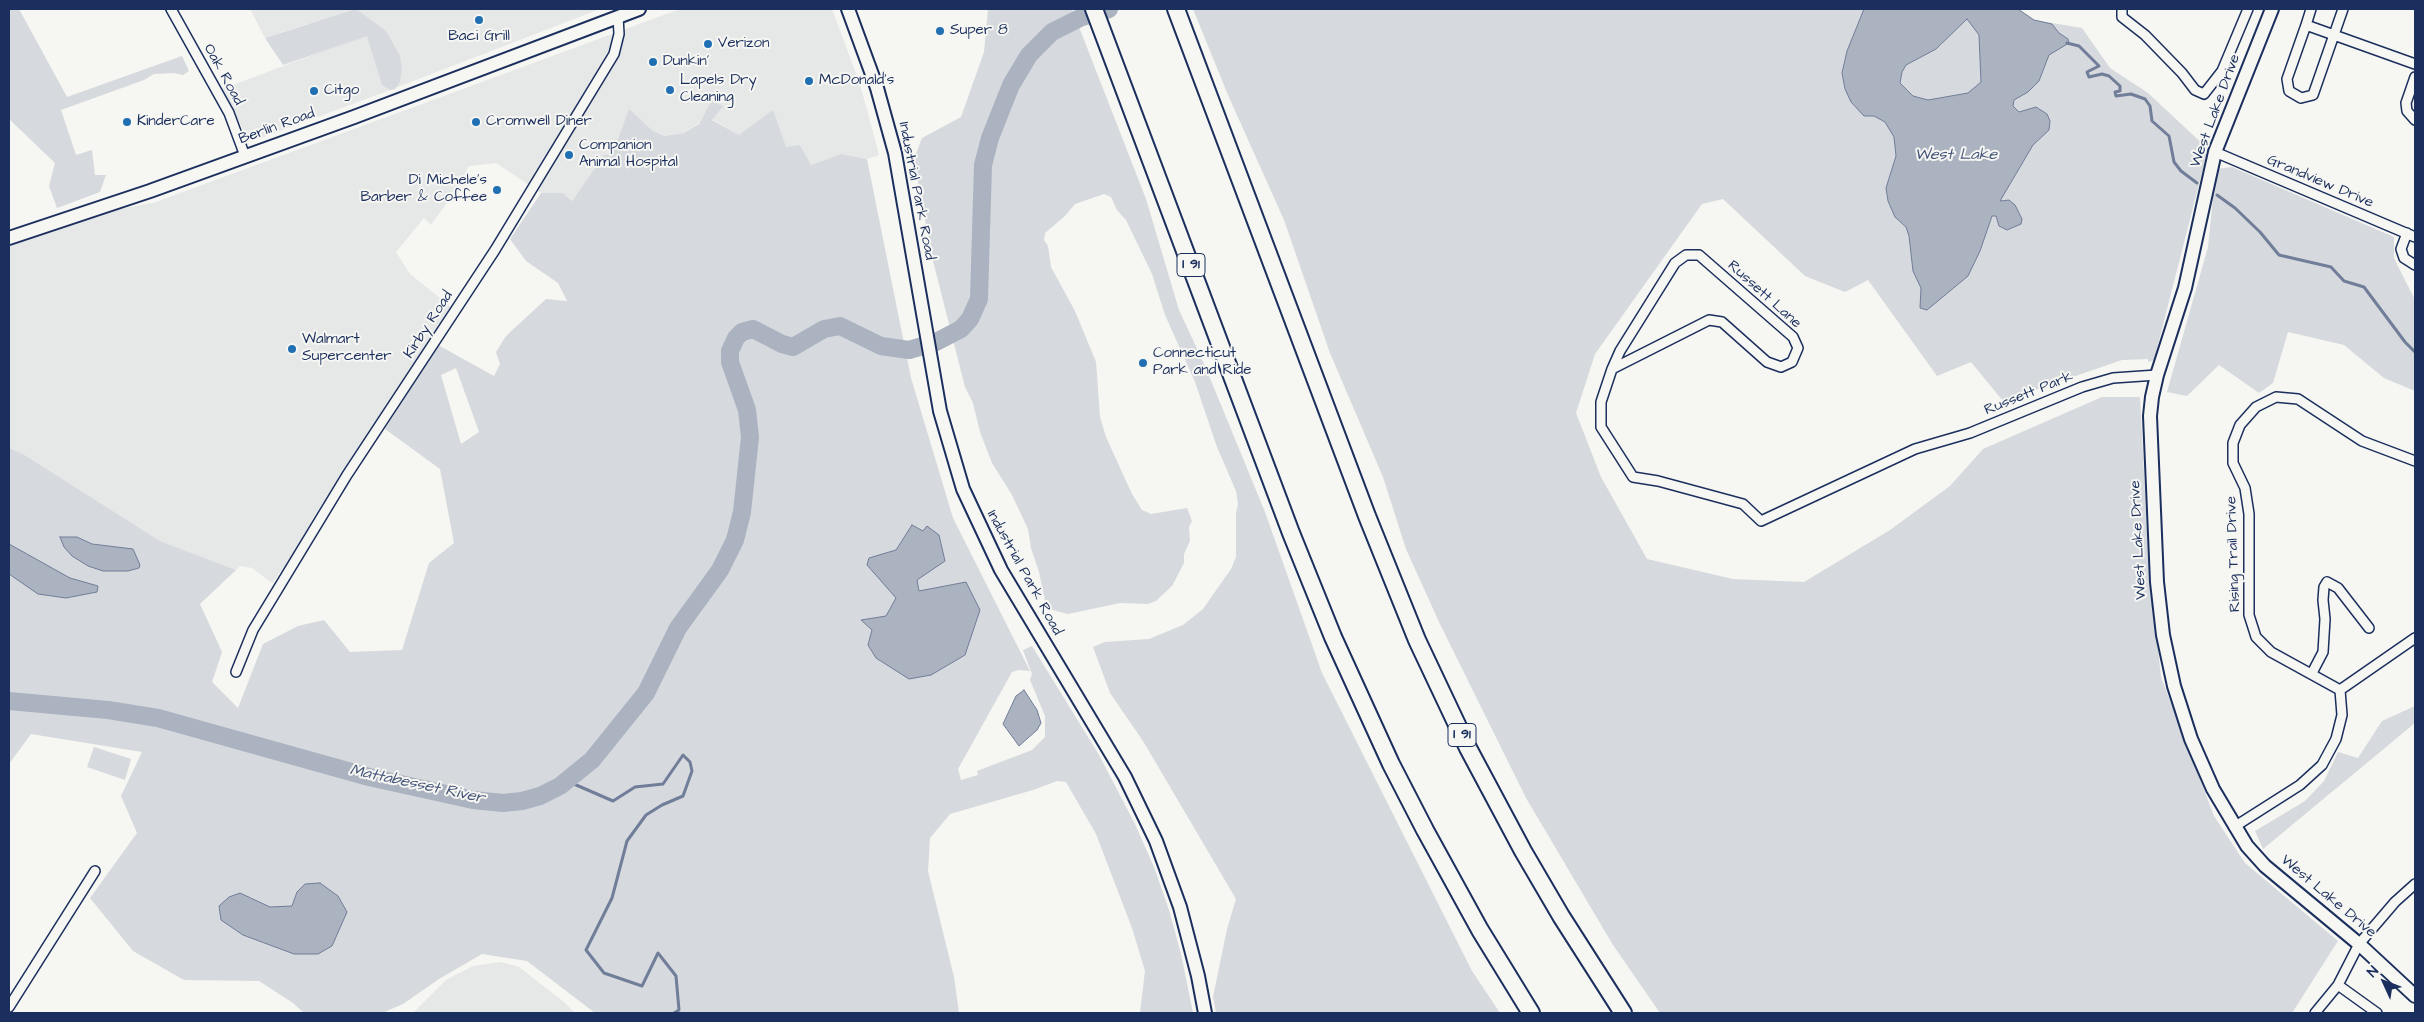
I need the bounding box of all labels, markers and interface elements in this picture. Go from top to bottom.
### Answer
marker: Baci Grill [473,14,485,26]
place label: Super 8 [950,22,1008,40]
marker: Super 8 [934,25,946,37]
place label: Baci Grill [448,28,510,46]
place label: Verizon [718,35,769,53]
marker: Verizon [702,38,714,50]
street label: Oak Road [199,41,247,109]
street label: West Lake Drive [2187,52,2245,170]
place label: Dunkin' [663,53,709,71]
marker: Dunkin' [647,56,659,68]
place label: Lapels Dry Cleaning [680,72,757,107]
place label: McDonald's [819,72,894,90]
marker: McDonald's [803,75,815,87]
place label: Citgo [324,82,359,100]
marker: Lapels Dry Cleaning [664,84,676,96]
marker: Citgo [308,85,320,97]
street label: Berlin Road [237,105,317,149]
place label: KinderCare [137,113,215,131]
place label: Cromwell Diner [486,113,592,131]
marker: KinderCare [121,116,133,128]
marker: Cromwell Diner [470,116,482,128]
street label: Industrial Park Road [894,120,938,262]
place label: Companion Animal Hospital [579,137,678,172]
water label: West Lake [1915,146,1997,166]
marker: Companion Animal Hospital [563,149,575,161]
street label: Grandview Drive [2264,151,2376,213]
place label: Di Michele's Barber & Coffee [360,172,487,207]
marker: Di Michele's Barber & Coffee [491,184,503,196]
road number: I 91 [1177,254,1205,276]
street label: Russett Lane [1723,257,1805,333]
street label: Kirby Road [401,288,457,362]
place label: Walmart Supercenter [302,331,392,366]
marker: Walmart Supercenter [286,343,298,355]
place label: Connecticut Park and Ride [1153,345,1251,380]
marker: Connecticut Park and Ride [1137,357,1149,369]
street label: Russett Park [1982,368,2076,420]
street label: West Lake Drive [2127,480,2151,600]
street label: Rising Trail Drive [2223,496,2245,612]
street label: Industrial Park Road [982,507,1066,639]
road number: I 91 [1448,724,1476,746]
water label: Mattabesset River [348,761,486,809]
street label: West Lake Drive [2277,852,2379,942]
north arrow [2359,957,2409,1007]
text: N [2363,962,2383,982]

